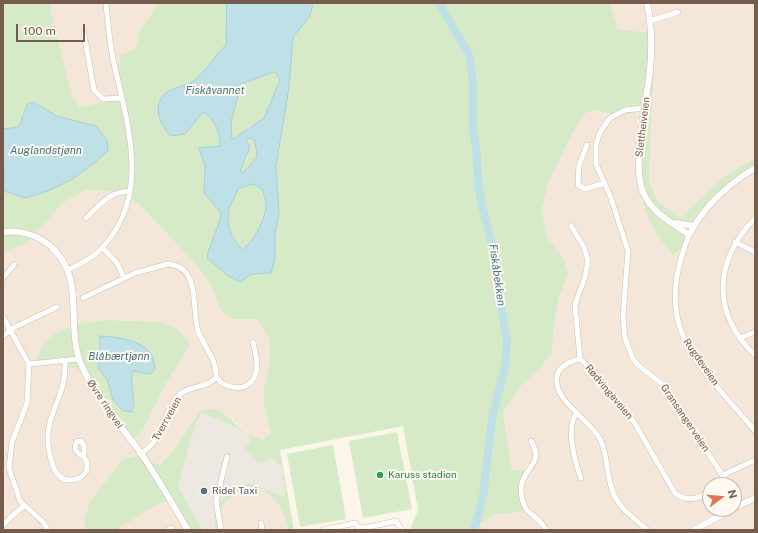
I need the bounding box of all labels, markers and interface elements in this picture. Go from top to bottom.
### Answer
scale bar [18,16,87,42]
text: 100 m [23,24,56,38]
water label: Fiskåvannet [185,84,245,98]
street label: Slettheiveien [633,96,653,158]
water label: Auglandstjønn [10,144,82,158]
water label: Fiskåbekken [486,243,508,307]
street label: Rugdeveien [680,336,722,388]
water label: Blåbærtjønn [88,350,150,364]
street label: Rødvingeveien [583,362,635,422]
street label: Øvre ringvei [84,377,126,431]
street label: Gransangerveien [658,382,712,454]
street label: Tverrveien [150,395,184,443]
place label: Karuss stadion [388,469,457,481]
marker: Karuss stadion [375,470,385,480]
north arrow [702,477,742,517]
place label: Ridel Taxi [212,485,257,497]
marker: Ridel Taxi [199,486,209,496]
text: N [726,488,740,500]

